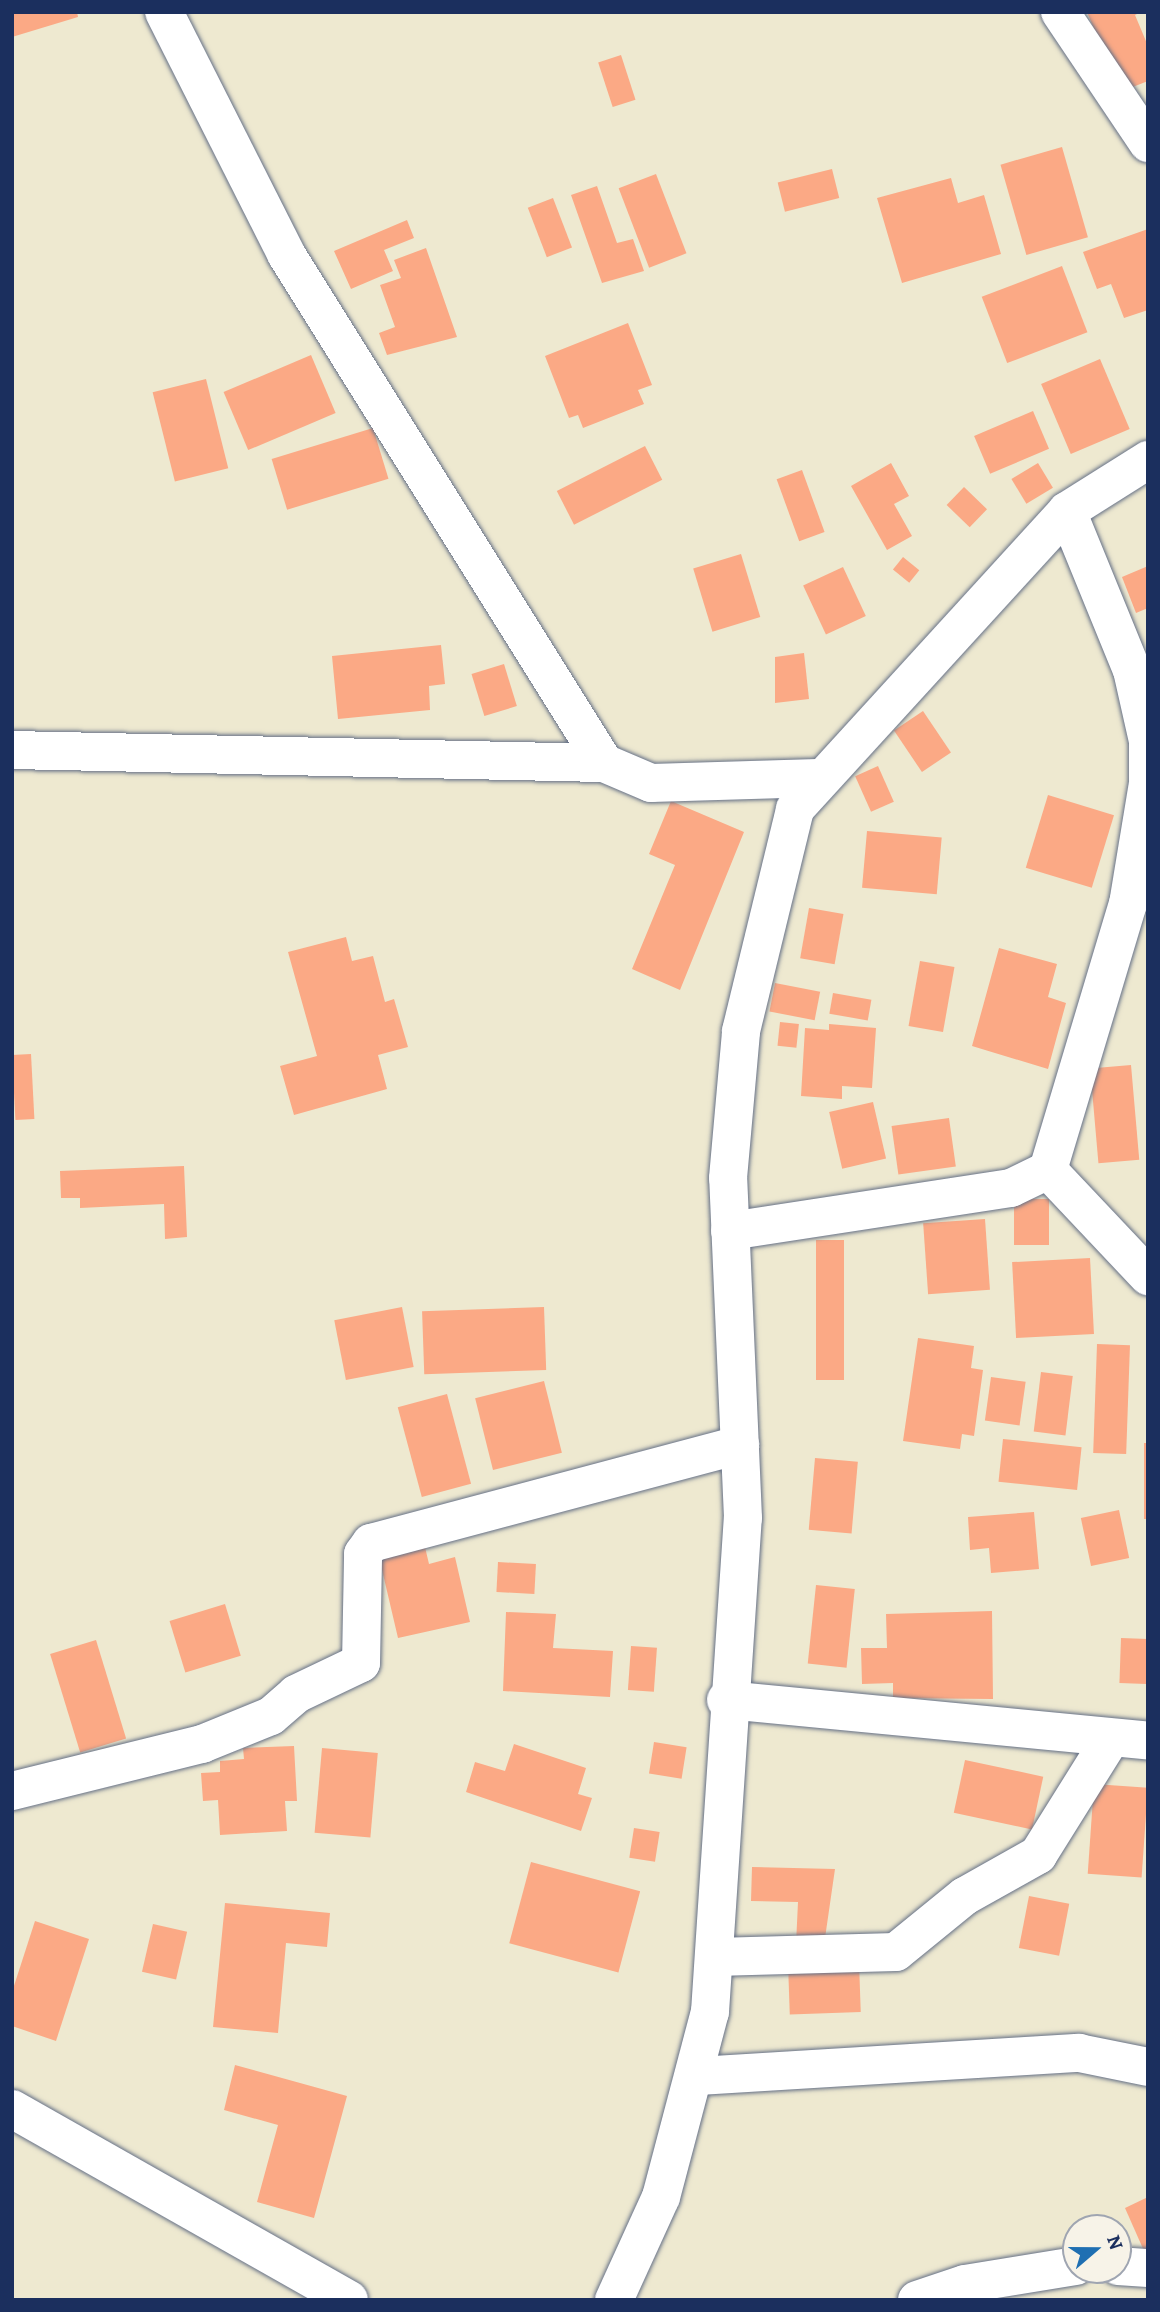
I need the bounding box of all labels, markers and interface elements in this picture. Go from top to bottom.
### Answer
north arrow [1062,2214,1132,2284]
text: N [1100,2232,1129,2253]

